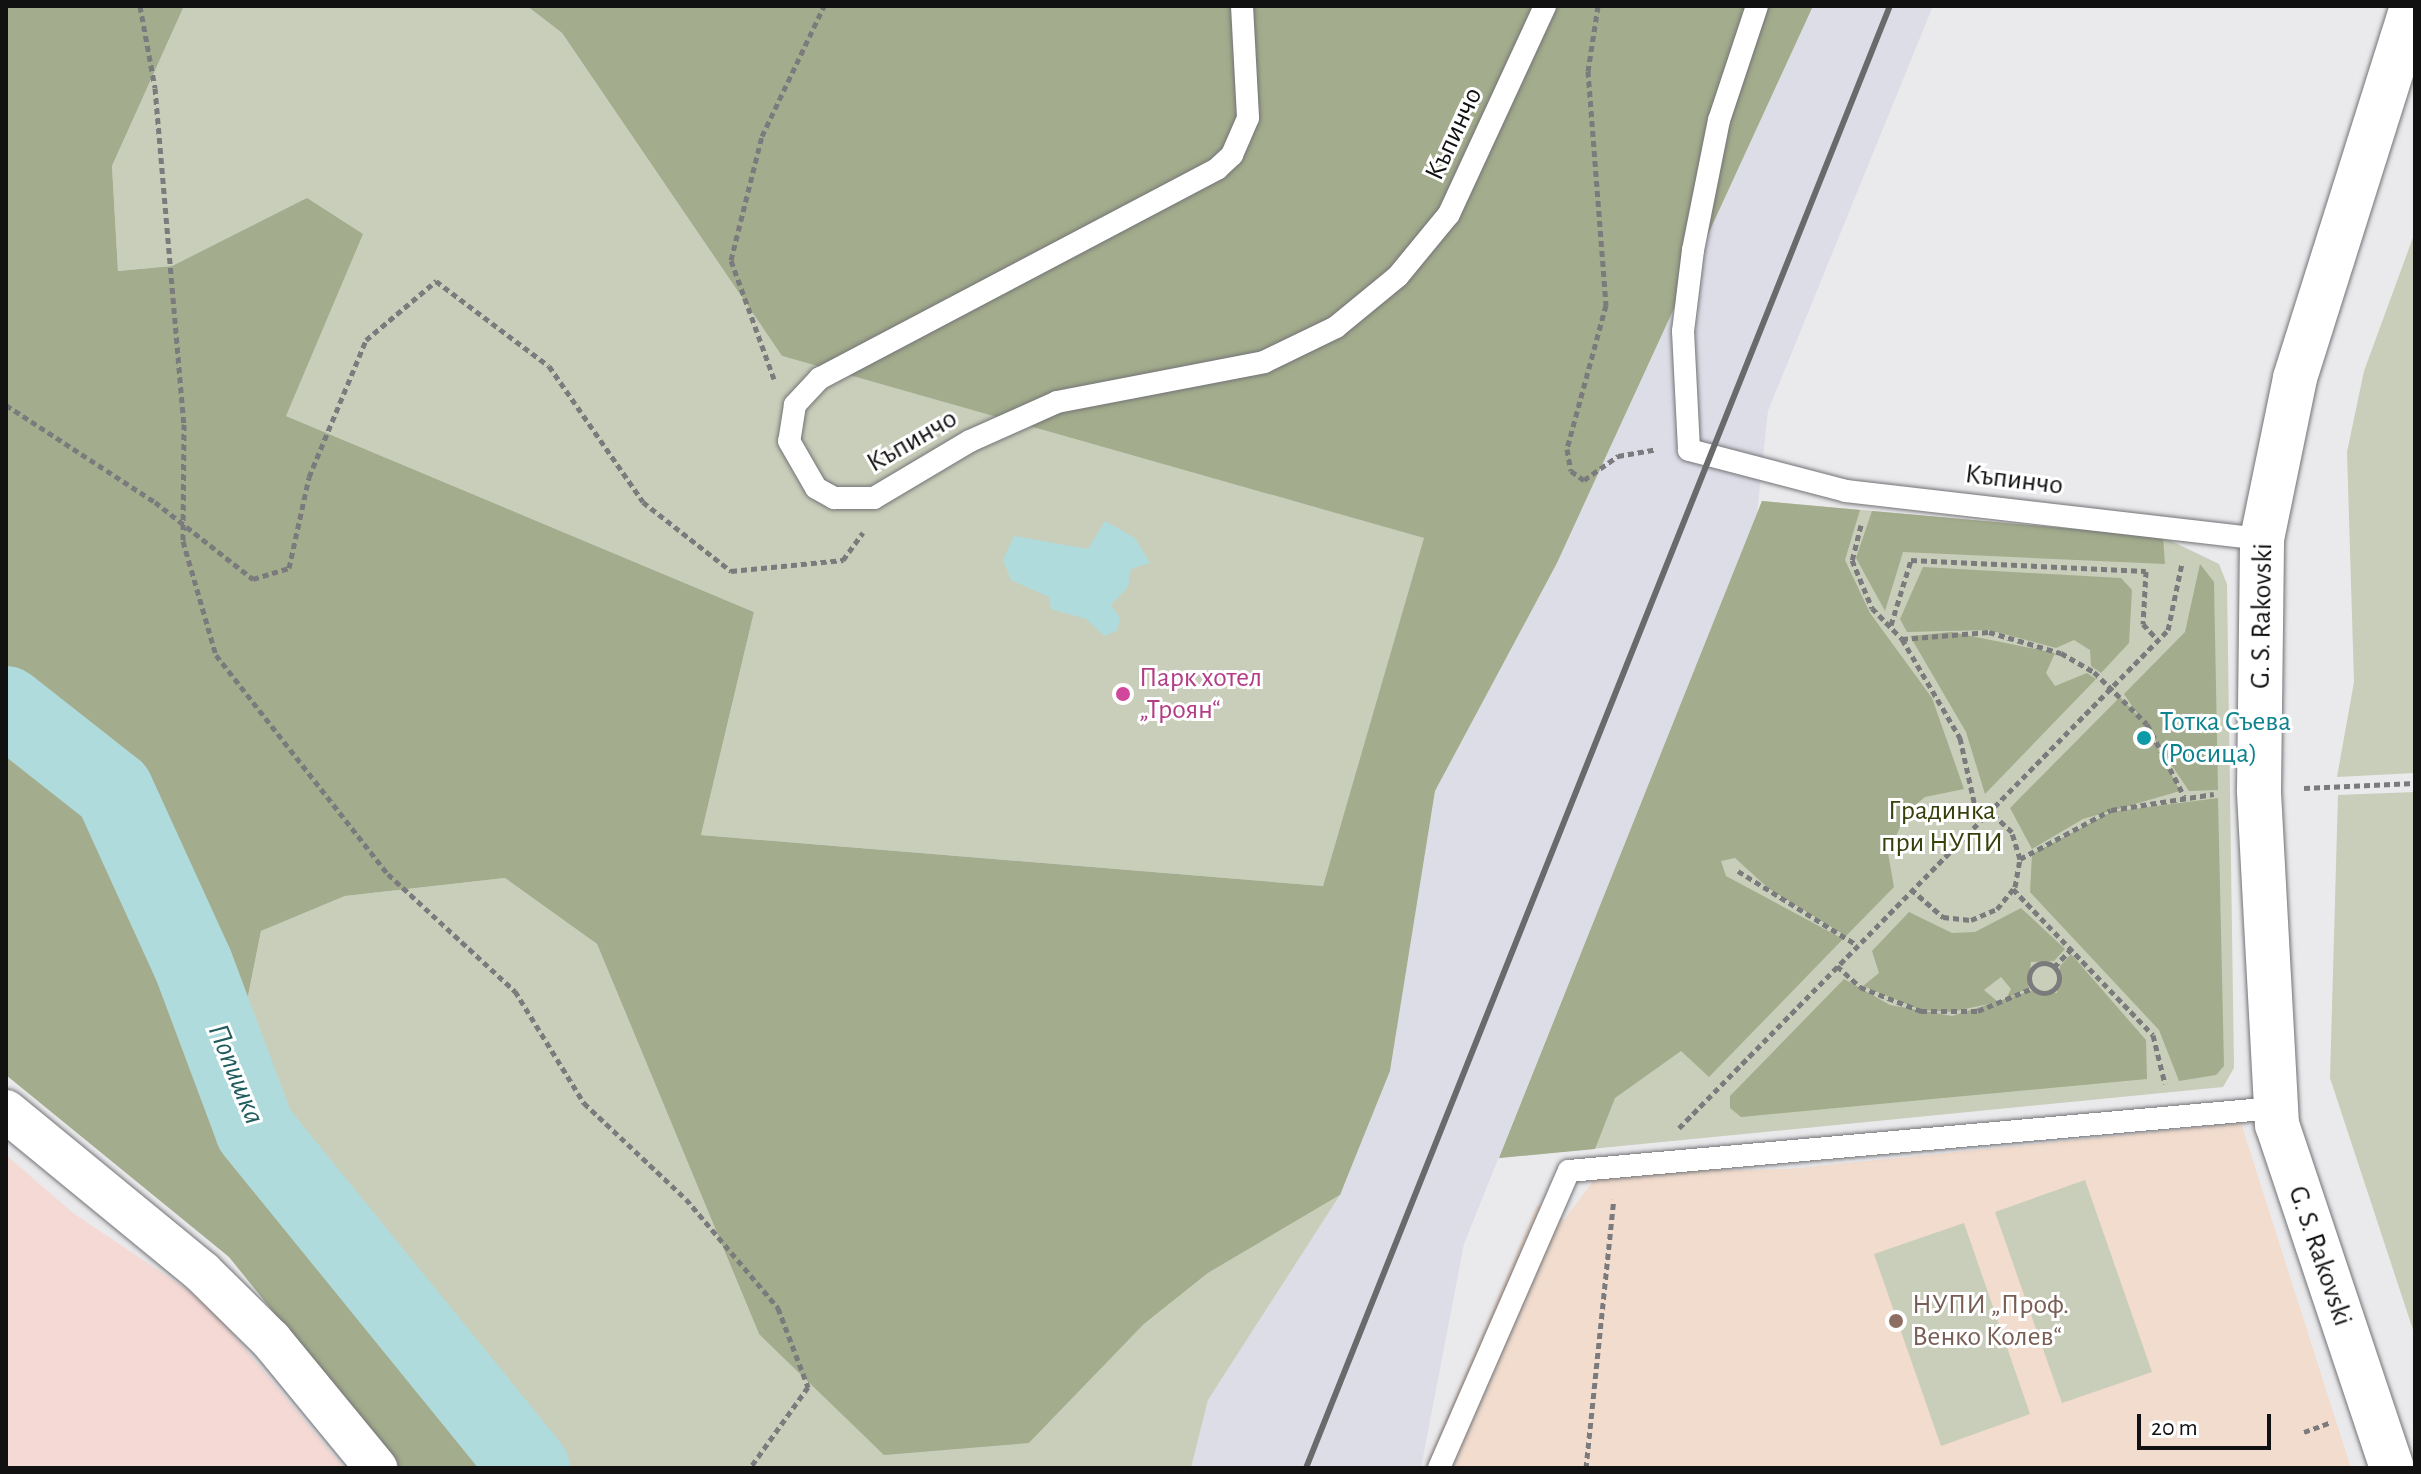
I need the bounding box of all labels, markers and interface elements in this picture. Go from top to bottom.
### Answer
street label: Къпинчо [1418,82,1490,186]
street label: Къпинчо [861,402,963,480]
street label: Къпинчо [1963,457,2065,503]
street label: G. S. Rakovski [2244,543,2280,689]
place label: Парк хотел „Троян“ [1139,661,1262,727]
marker: Парк хотел „Троян“ [1114,685,1132,703]
place label: Тотка Съева (Росица) [2160,705,2291,771]
marker: Тотка Съева (Росица) [2135,729,2153,747]
park label: Градинка при НУПИ [1881,794,2003,860]
water label: Попишка [200,1019,272,1129]
street label: G. S. Rakovski [2280,1182,2360,1330]
place label: НУПИ „Проф. Венко Колев“ [1912,1288,2069,1354]
marker: НУПИ „Проф. Венко Колев“ [1887,1312,1905,1330]
scale bar [2141,1398,2275,1448]
text: 20 m [2151,1416,2198,1440]

